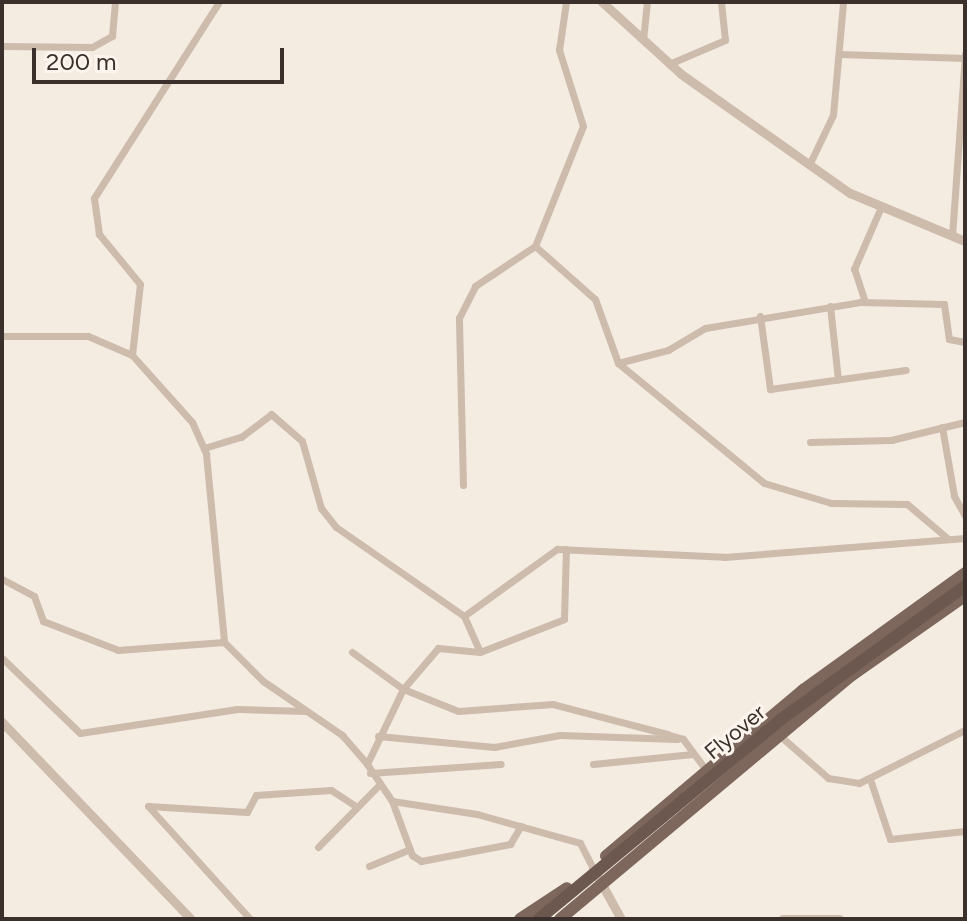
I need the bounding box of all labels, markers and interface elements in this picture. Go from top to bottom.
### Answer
scale bar [36,32,288,82]
text: 200 m [46,47,117,76]
street label: Flyover [699,699,771,765]

